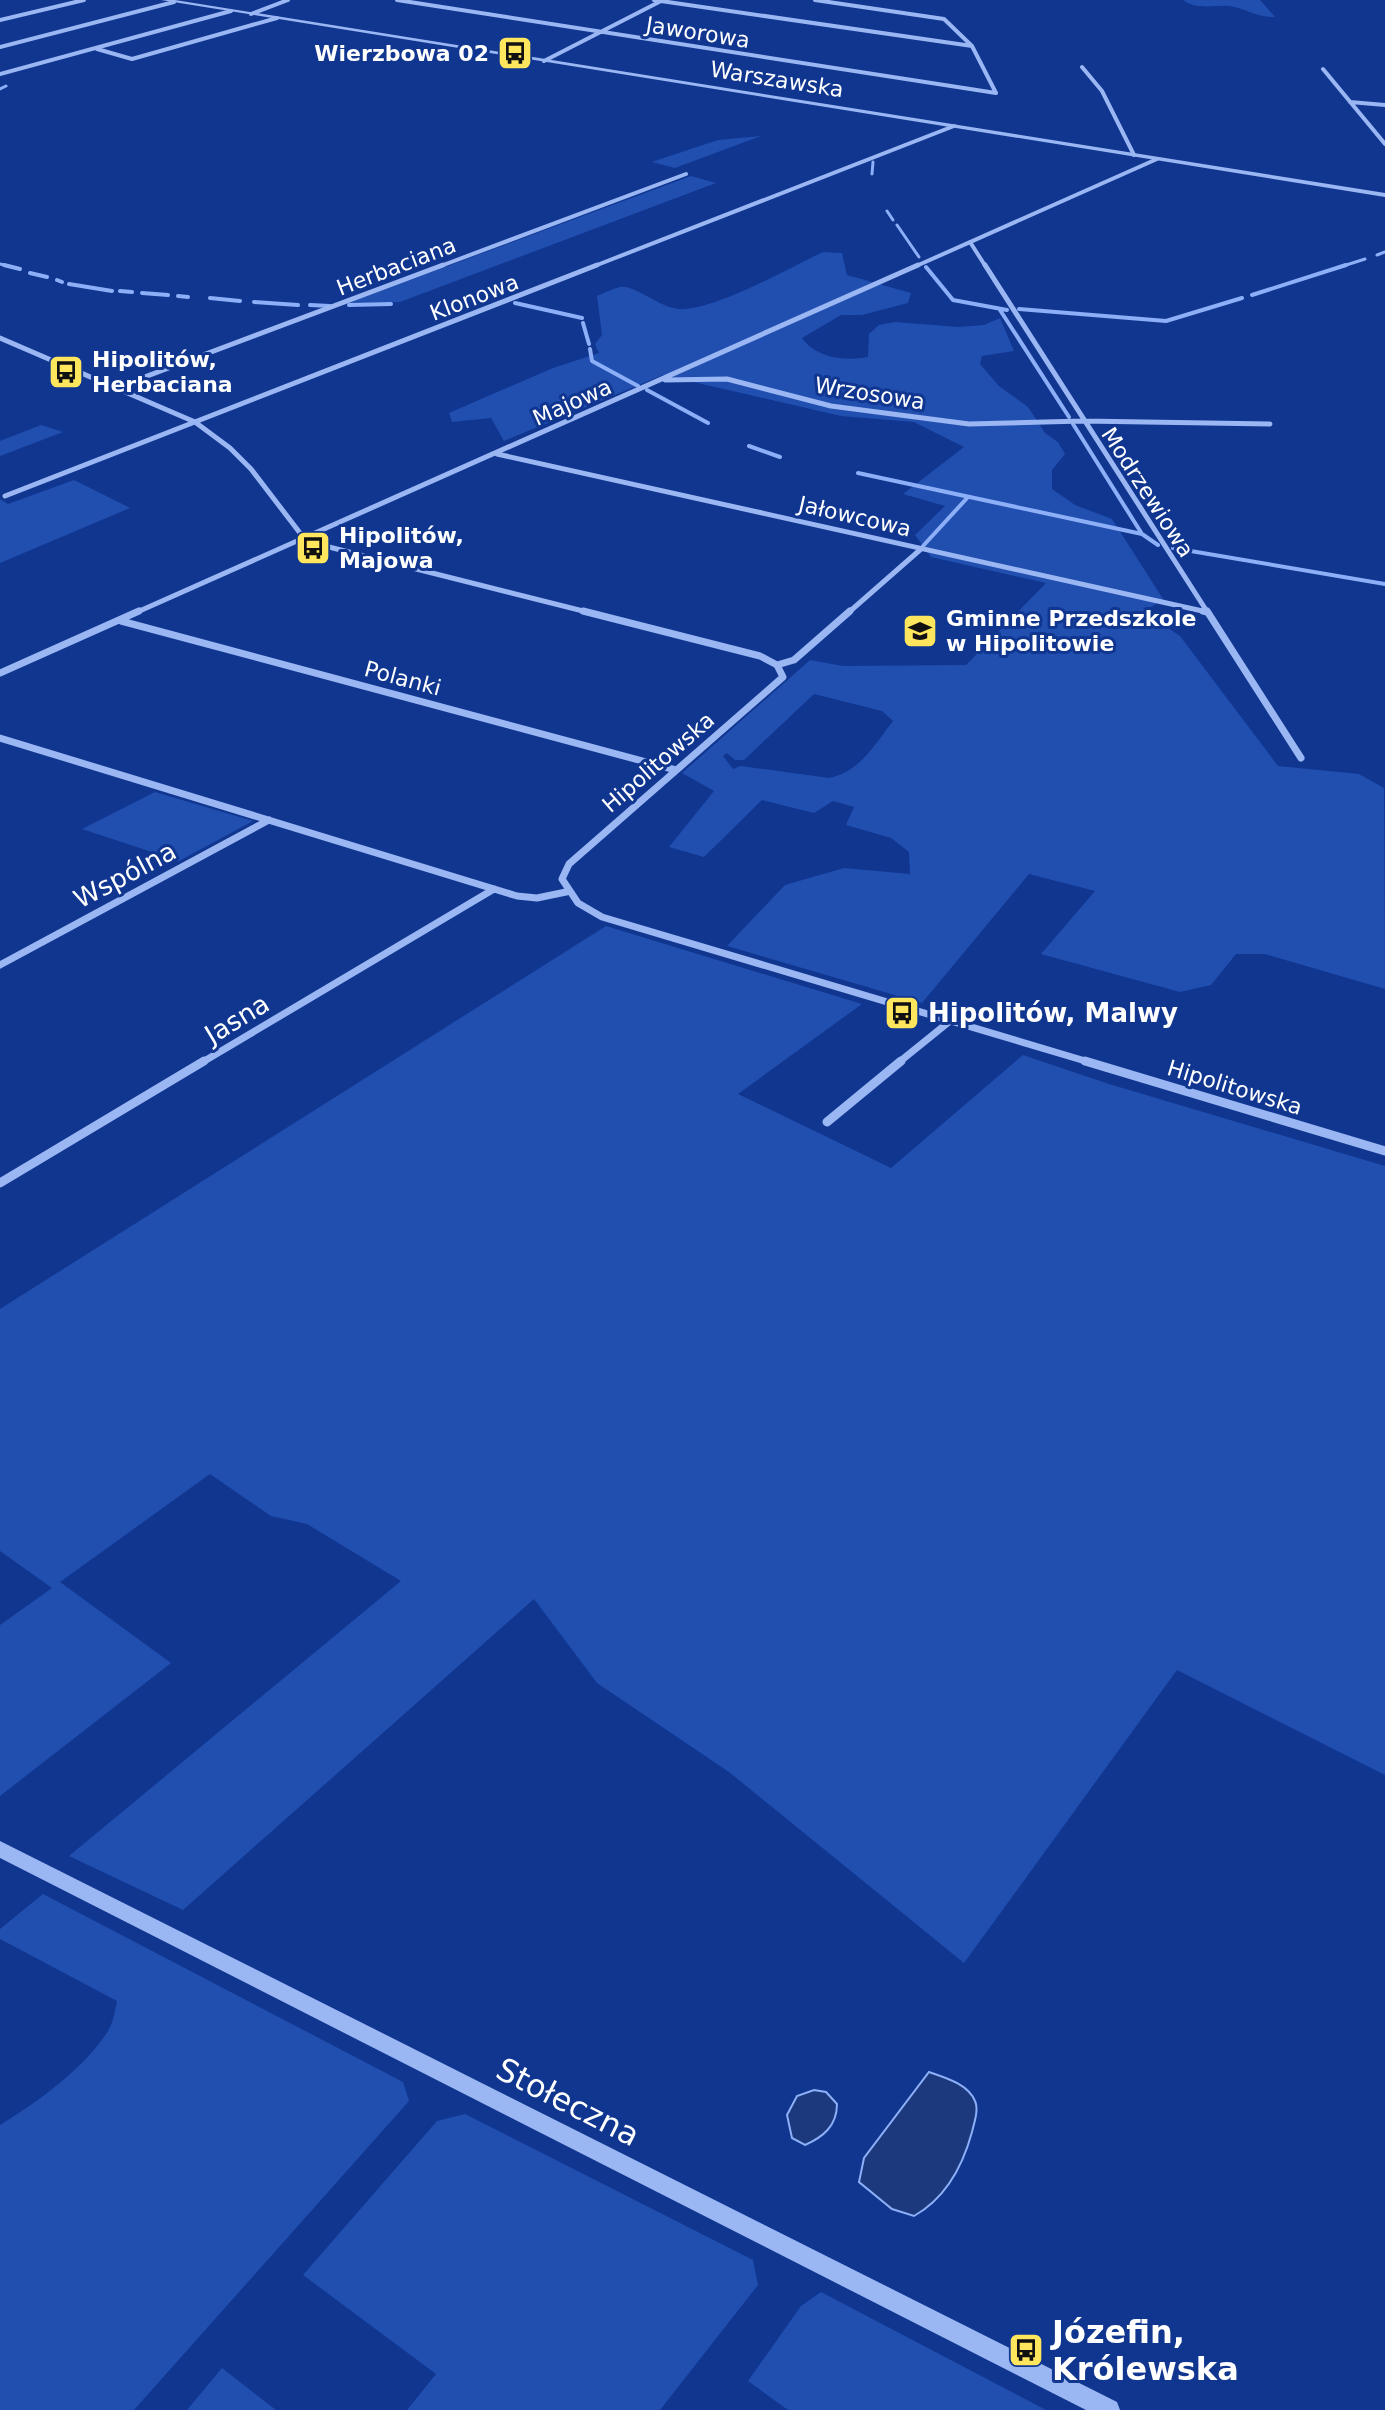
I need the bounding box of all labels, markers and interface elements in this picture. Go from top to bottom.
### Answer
street label: Jaworowa [642,12,752,53]
bus stop icon: Wierzbowa 02 [496,34,534,72]
place label: Wierzbowa 02 [314,41,489,66]
street label: Warszawska [708,57,845,102]
street label: Herbaciana [333,232,459,301]
street label: Klonowa [426,269,522,326]
place label: Hipolitów, Herbaciana [92,347,233,397]
bus stop icon: Hipolitów, Herbaciana [47,353,85,391]
street label: Wrzosowa [813,372,927,415]
street label: Majowa [529,374,615,431]
street label: Modrzewiowa [1096,423,1199,562]
street label: Jałowcowa [794,491,914,542]
place label: Hipolitów, Majowa [339,523,464,573]
bus stop icon: Hipolitów, Majowa [294,529,332,567]
place label: Gminne Przedszkole w Hipolitowie [946,606,1196,656]
school or university icon: Gminne Przedszkole w Hipolitowie [901,612,939,650]
street label: Polanki [362,656,444,701]
street label: Hipolitowska [597,707,719,818]
street label: Wspólna [69,836,181,914]
street label: Jasna [198,988,275,1051]
bus stop icon: Hipolitów, Malwy [883,994,921,1032]
place label: Hipolitów, Malwy [928,998,1178,1028]
street label: Hipolitowska [1164,1055,1305,1120]
street label: Stołeczna [490,2050,646,2154]
place label: Józefin, Królewska [1050,2313,1239,2388]
bus stop icon: Józefin, Królewska [1007,2331,1045,2369]

